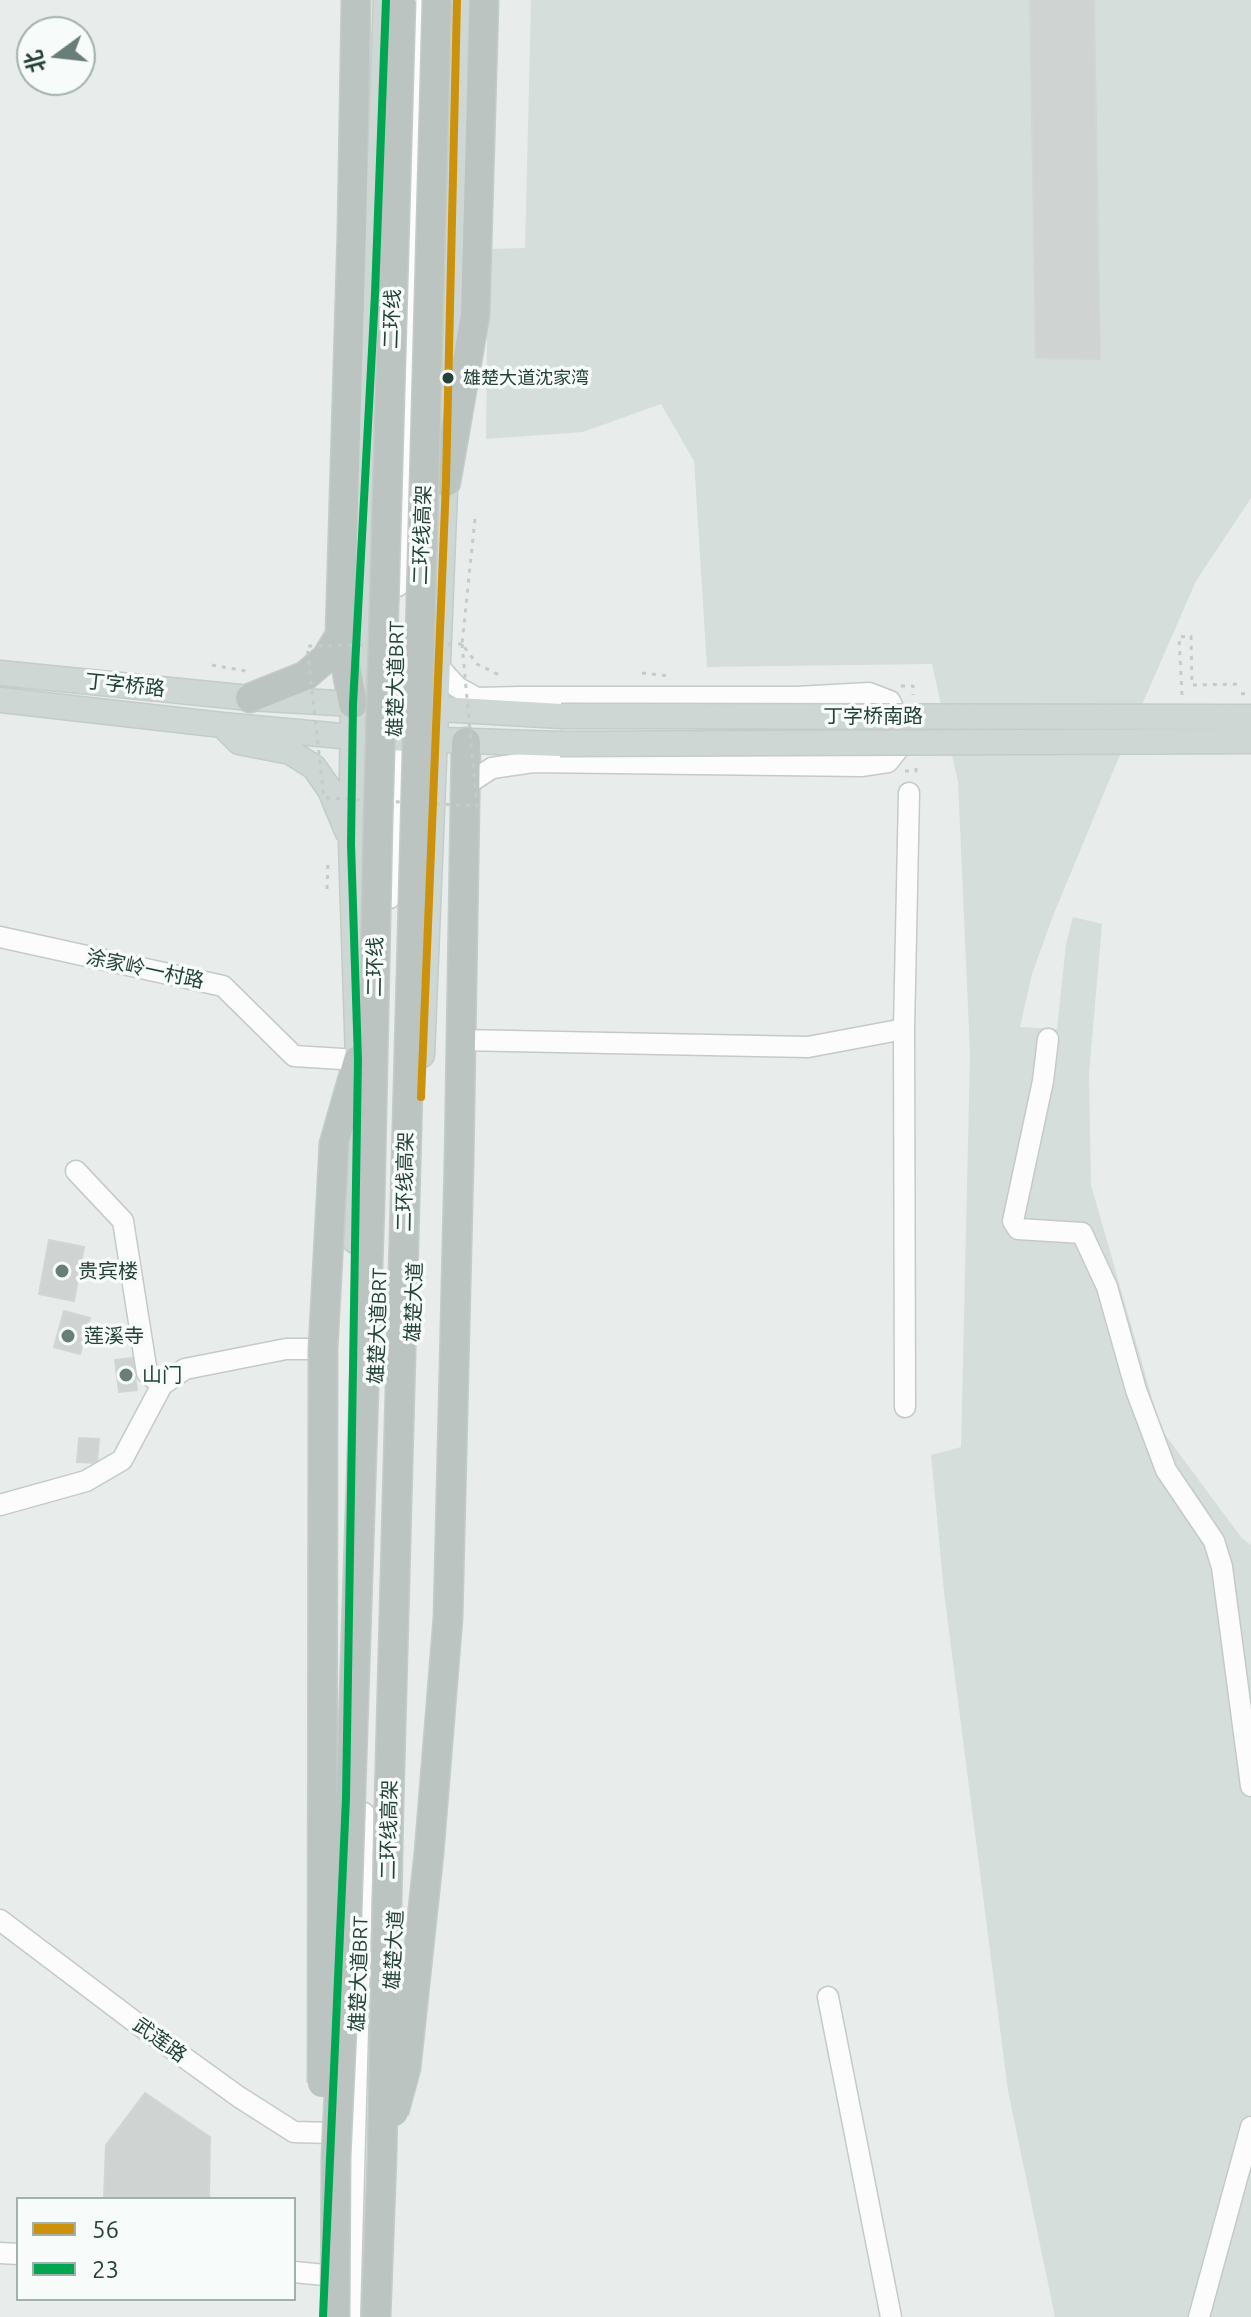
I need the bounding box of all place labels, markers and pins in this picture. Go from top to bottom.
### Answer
place label: 雄楚大道沈家湾 [463,367,589,389]
marker: 雄楚大道沈家湾 [440,370,456,386]
place label: 贵宾楼 [78,1259,138,1283]
marker: 贵宾楼 [53,1262,71,1280]
place label: 莲溪寺 [84,1324,144,1348]
marker: 莲溪寺 [59,1327,77,1345]
place label: 山门 [142,1363,182,1387]
marker: 山门 [117,1366,135,1384]

